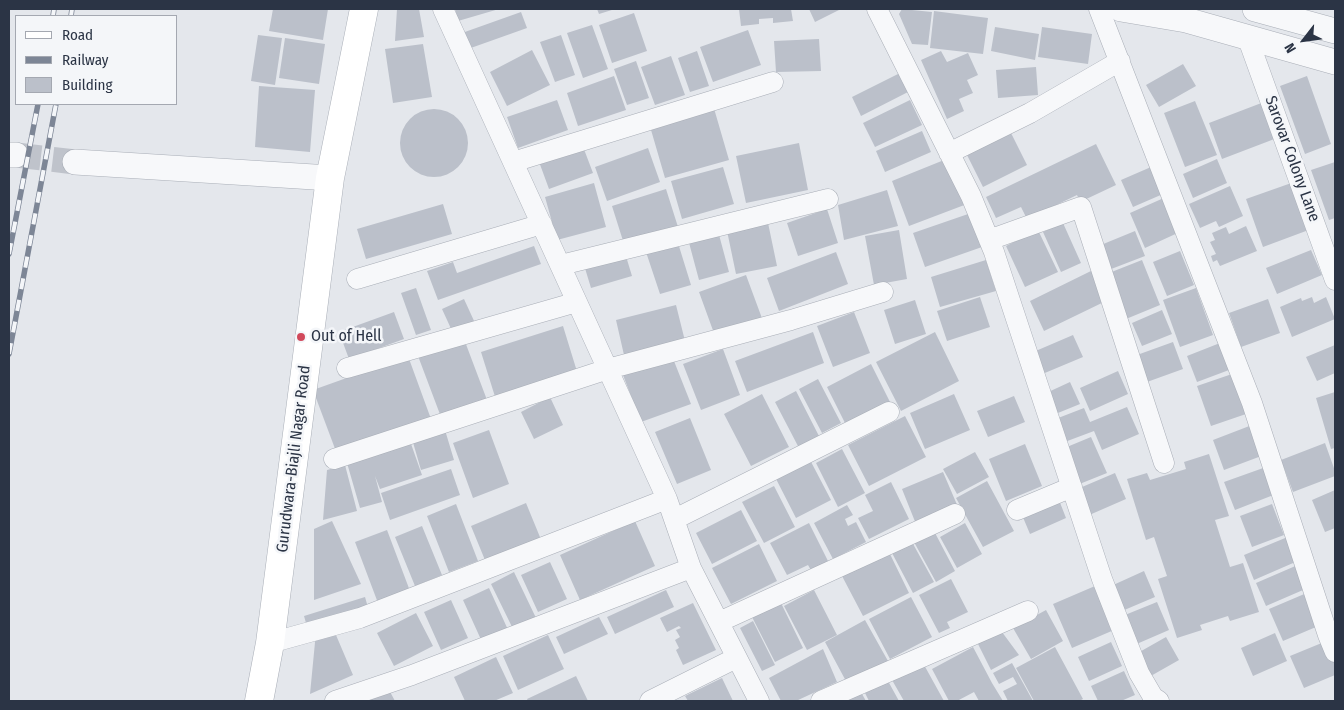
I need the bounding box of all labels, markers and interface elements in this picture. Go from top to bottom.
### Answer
legend [15,15,178,105]
north arrow [1279,15,1329,65]
text: Road [62,26,93,44]
text: N [1281,40,1300,56]
text: Railway [62,51,109,69]
text: Building [62,76,113,94]
street label: Sarovar Colony Lane [1260,93,1324,225]
place label: Out of Hell [311,327,382,347]
marker: Out of Hell [295,331,307,343]
street label: Gurudwara-Biajli Nagar Road [273,364,315,554]

